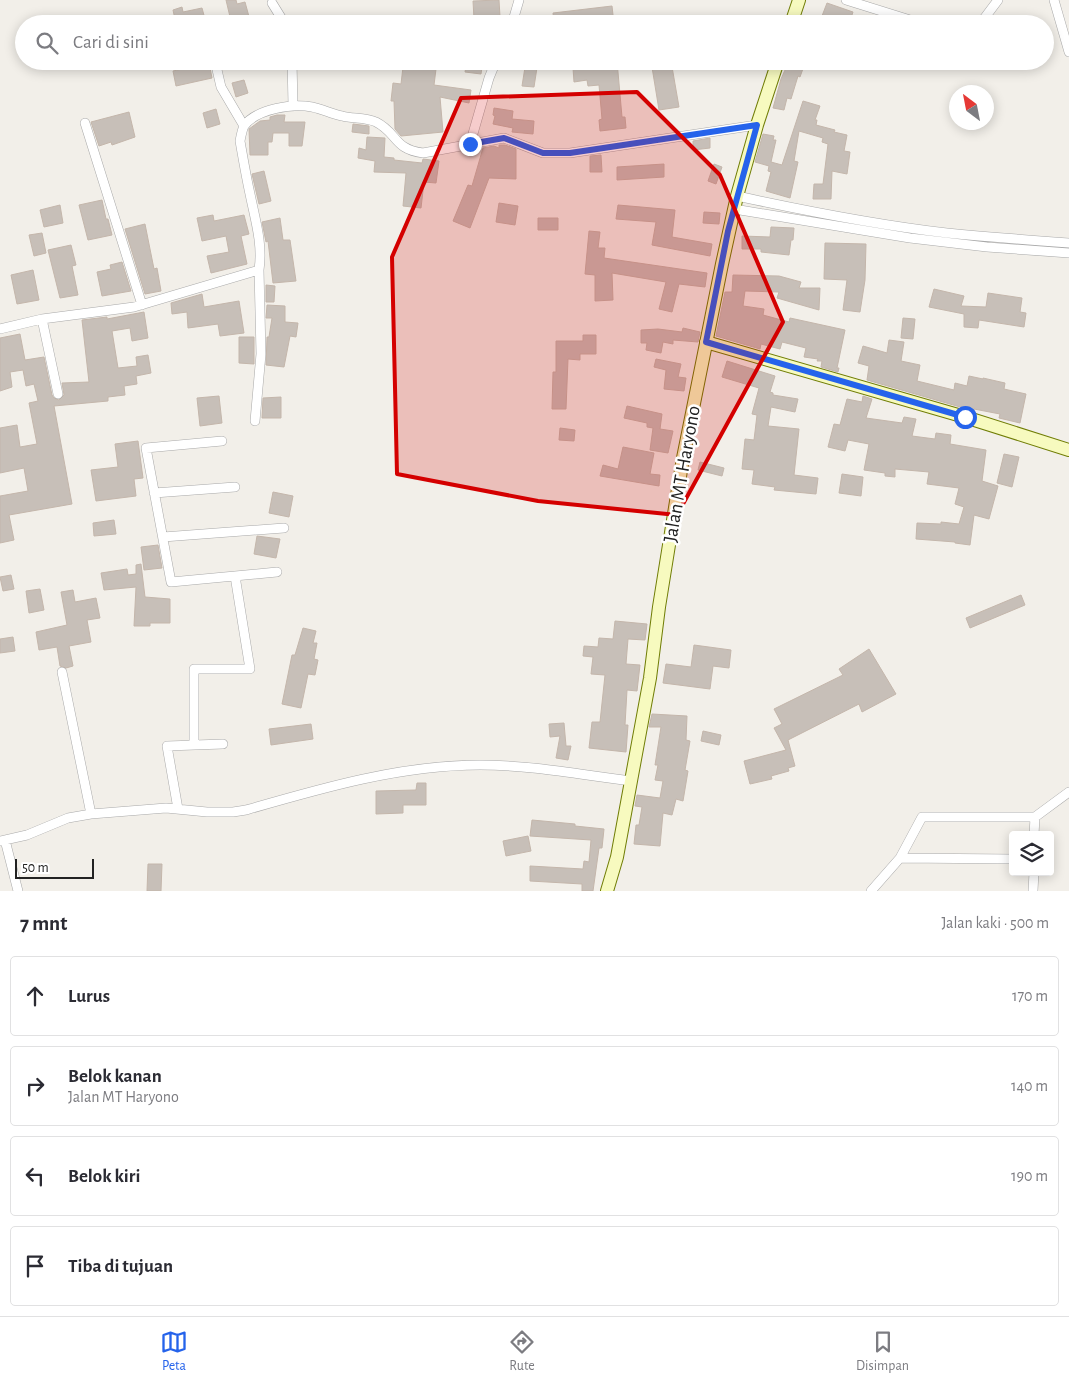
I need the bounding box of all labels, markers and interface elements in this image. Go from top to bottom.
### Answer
search box [15,15,1054,70]
icon: search [33,29,61,57]
text: Cari di sini [73,33,149,52]
north arrow [949,85,994,130]
route end [459,133,482,156]
street label: Jalan MT Haryono [660,404,704,544]
route start [954,406,977,429]
map controls [1009,831,1054,876]
button: layers [1009,831,1054,876]
scale bar [15,856,94,879]
text: 50 m [22,861,49,875]
text: 7 mnt [20,913,67,934]
text: Jalan kaki · 500 m [941,915,1049,931]
icon: ahead [21,982,49,1010]
text: Lurus [68,987,110,1006]
text: 170 m [1012,988,1048,1004]
text: Belok kanan [68,1067,162,1086]
icon: right [21,1072,49,1100]
text: 140 m [1011,1078,1048,1094]
text: Jalan MT Haryono [68,1089,179,1105]
icon: left [21,1162,49,1190]
text: Belok kiri [68,1167,140,1186]
text: 190 m [1011,1168,1048,1184]
icon: arrive [21,1252,49,1280]
text: Tiba di tujuan [68,1257,173,1276]
tab: Peta [160,1328,188,1375]
tab: Rute [508,1328,536,1375]
tab: Disimpan [856,1328,909,1375]

